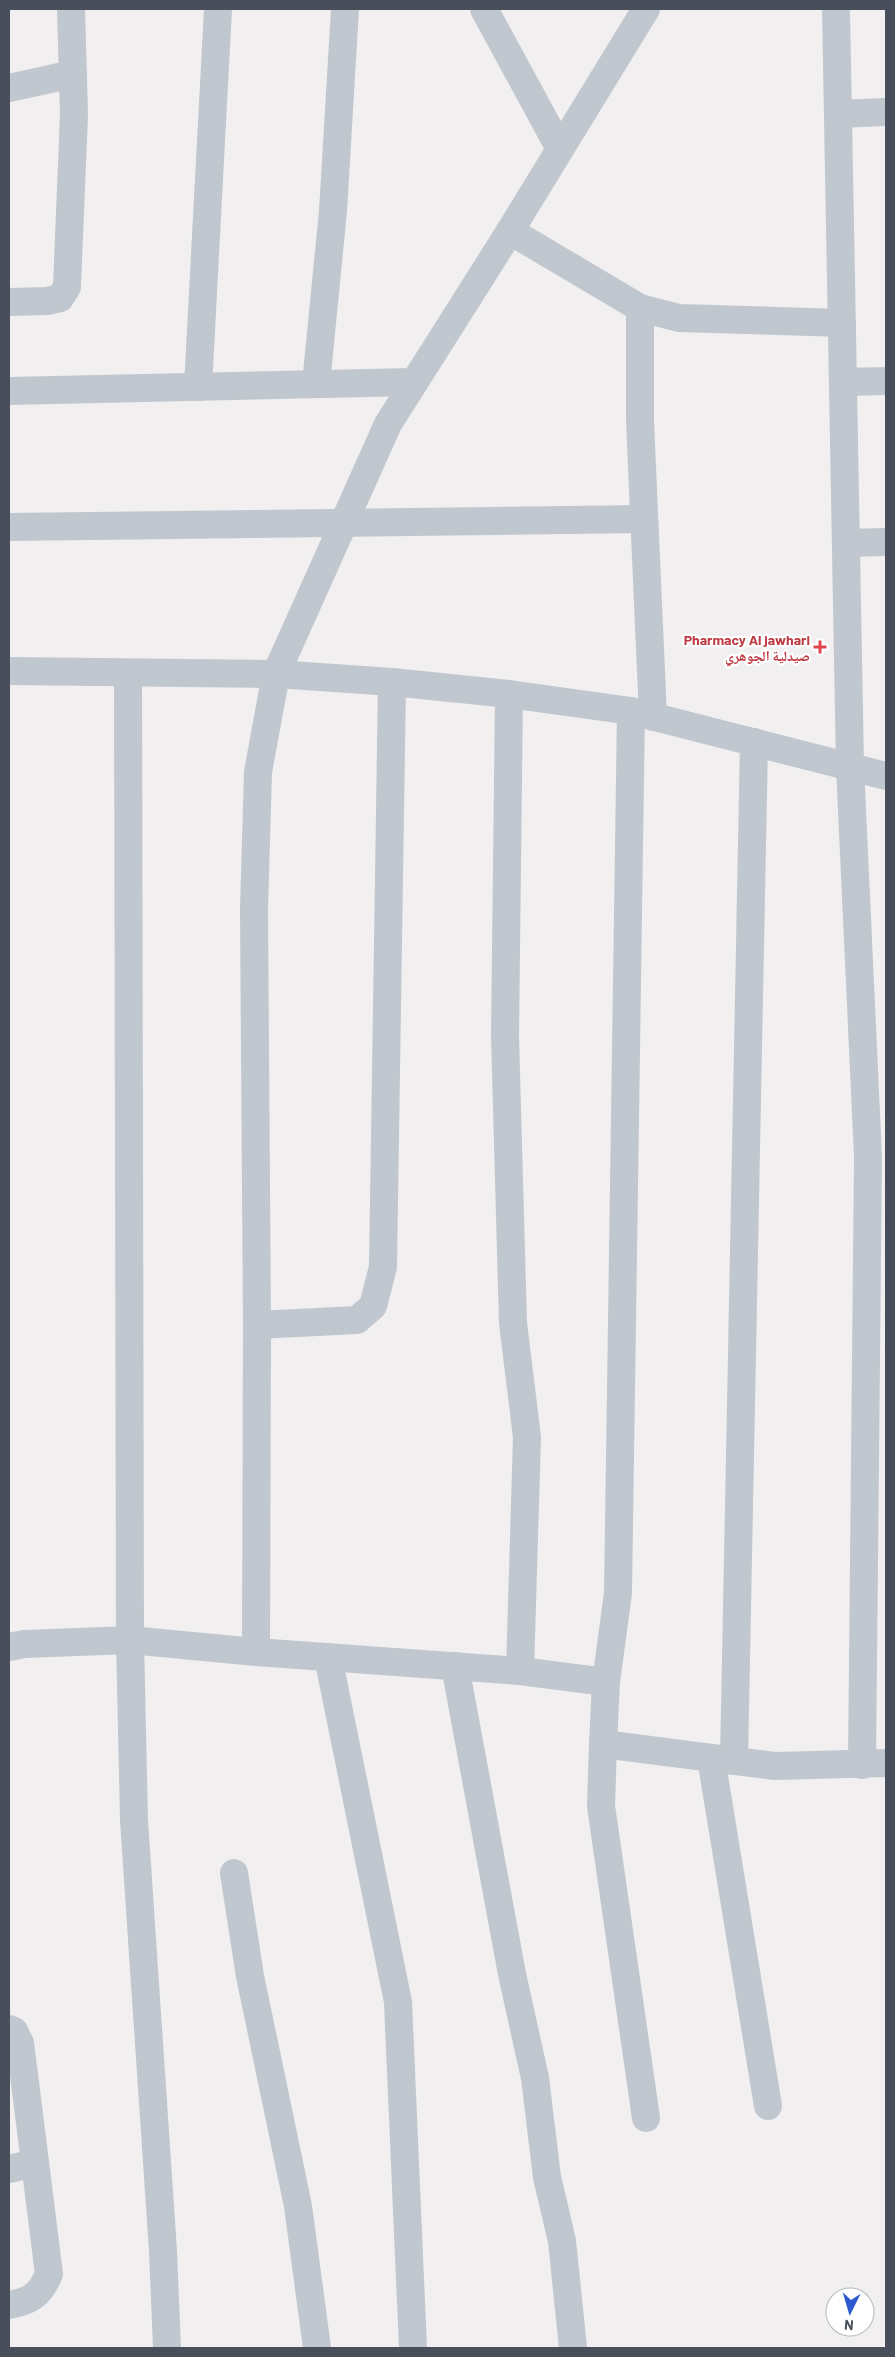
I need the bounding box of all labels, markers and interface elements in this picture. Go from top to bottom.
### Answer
place label: Pharmacy Al jawhari صيدلية الجوهري [684,631,810,667]
marker: Pharmacy Al jawhari صيدلية الجوهري [814,641,826,653]
north arrow [825,2287,875,2337]
text: N [843,2317,854,2334]

